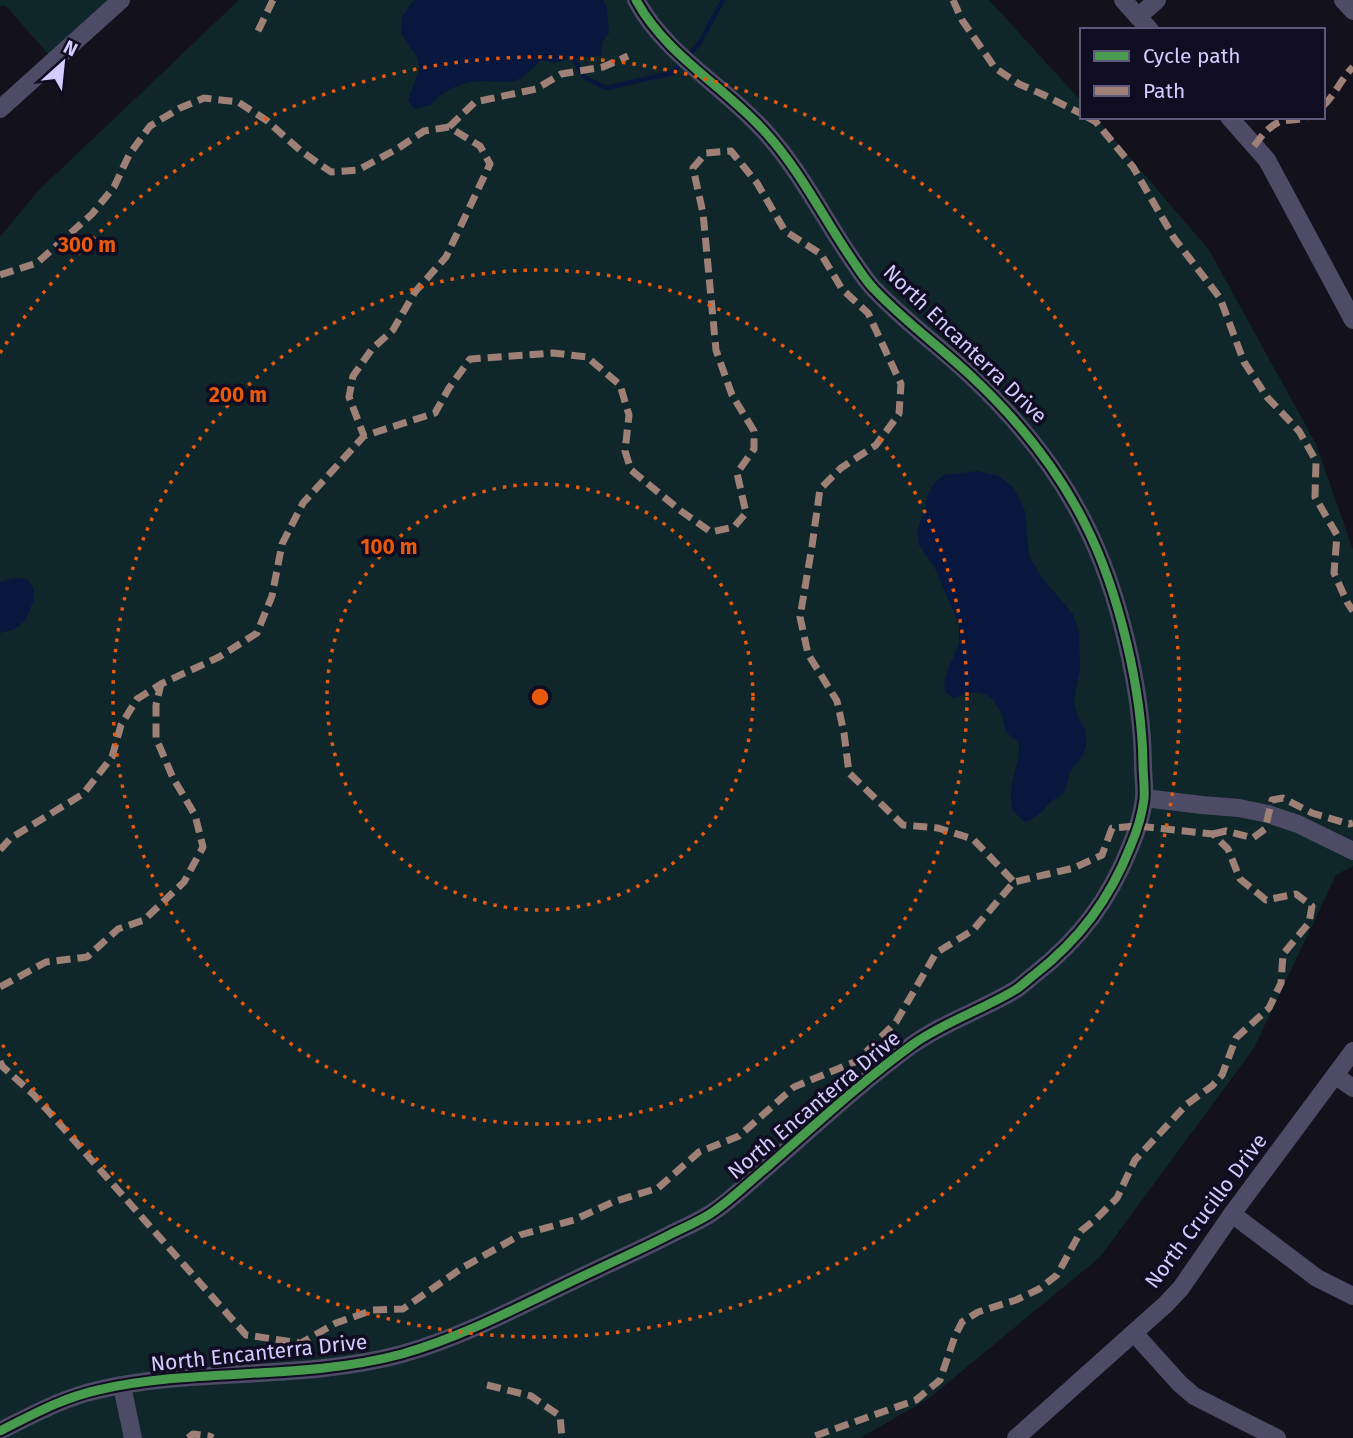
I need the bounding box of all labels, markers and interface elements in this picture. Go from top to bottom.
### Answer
north arrow [28,28,98,98]
legend [1080,28,1325,119]
text: N [60,35,81,61]
text: Cycle path [1143,43,1241,69]
text: Path [1143,78,1185,104]
text: 300 m [57,232,116,258]
street label: North Encanterra Drive [878,259,1052,429]
text: 200 m [209,382,267,408]
text: 100 m [360,534,418,560]
centre of rings [528,685,552,709]
street label: North Encanterra Drive [722,1025,906,1185]
street label: North Crucillo Drive [1139,1128,1273,1294]
street label: North Encanterra Drive [149,1329,369,1377]

